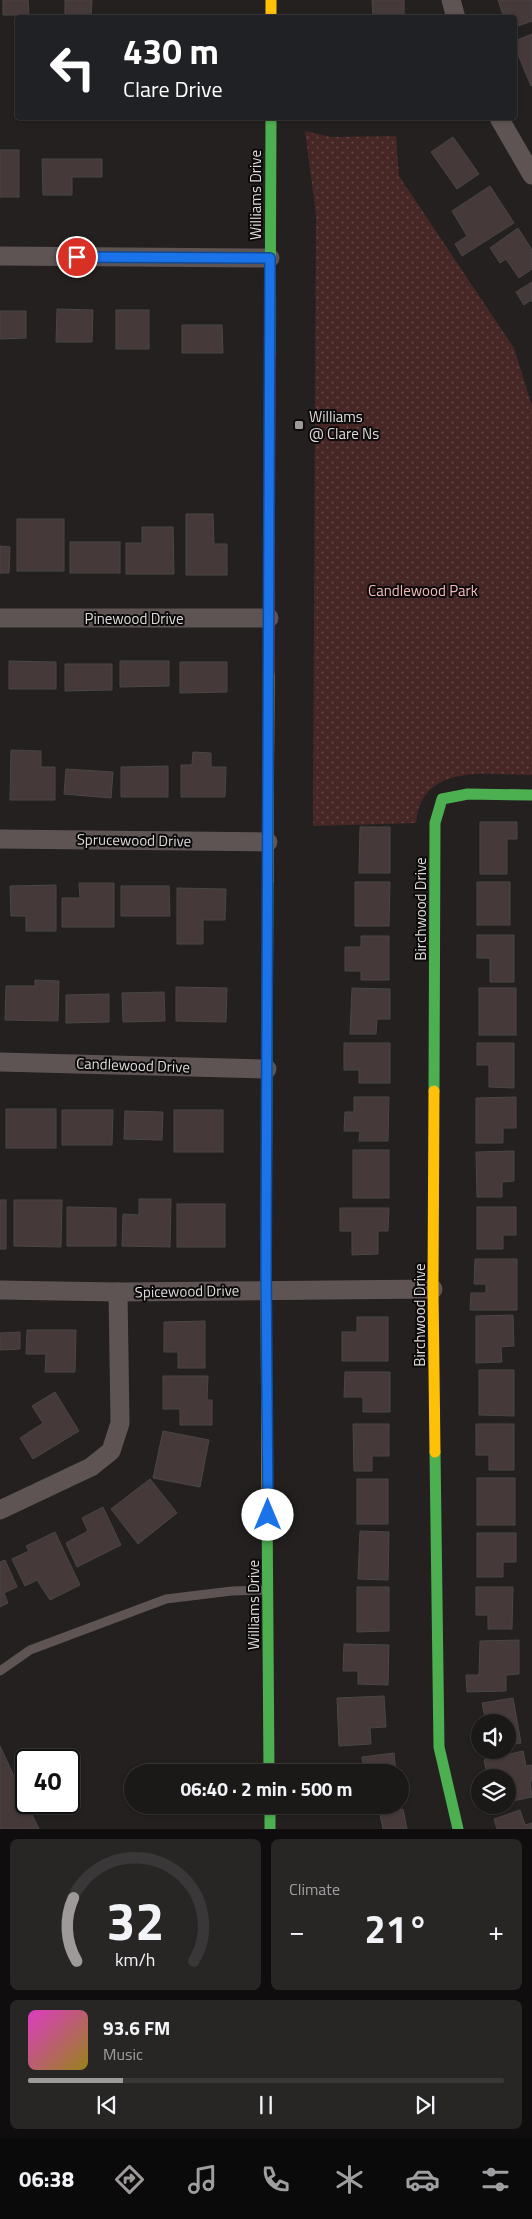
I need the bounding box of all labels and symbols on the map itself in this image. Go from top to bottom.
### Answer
street label: Williams Drive [244,150,267,240]
pin [56,236,98,278]
place label: Williams @ Clare Ns [309,405,379,445]
marker: Williams @ Clare Ns [293,419,305,431]
park label: Candlewood Park [368,579,478,602]
street label: Pinewood Drive [85,607,183,630]
street label: Sprucewood Drive [77,828,191,852]
street label: Birchwood Drive [409,857,432,961]
street label: Candlewood Drive [76,1052,190,1078]
street label: Birchwood Drive [408,1263,431,1367]
street label: Spicewood Drive [135,1279,239,1303]
position arrow [241,1488,293,1540]
street label: Williams Drive [242,1560,265,1650]
speed limit sign: 40 [15,1749,80,1814]

